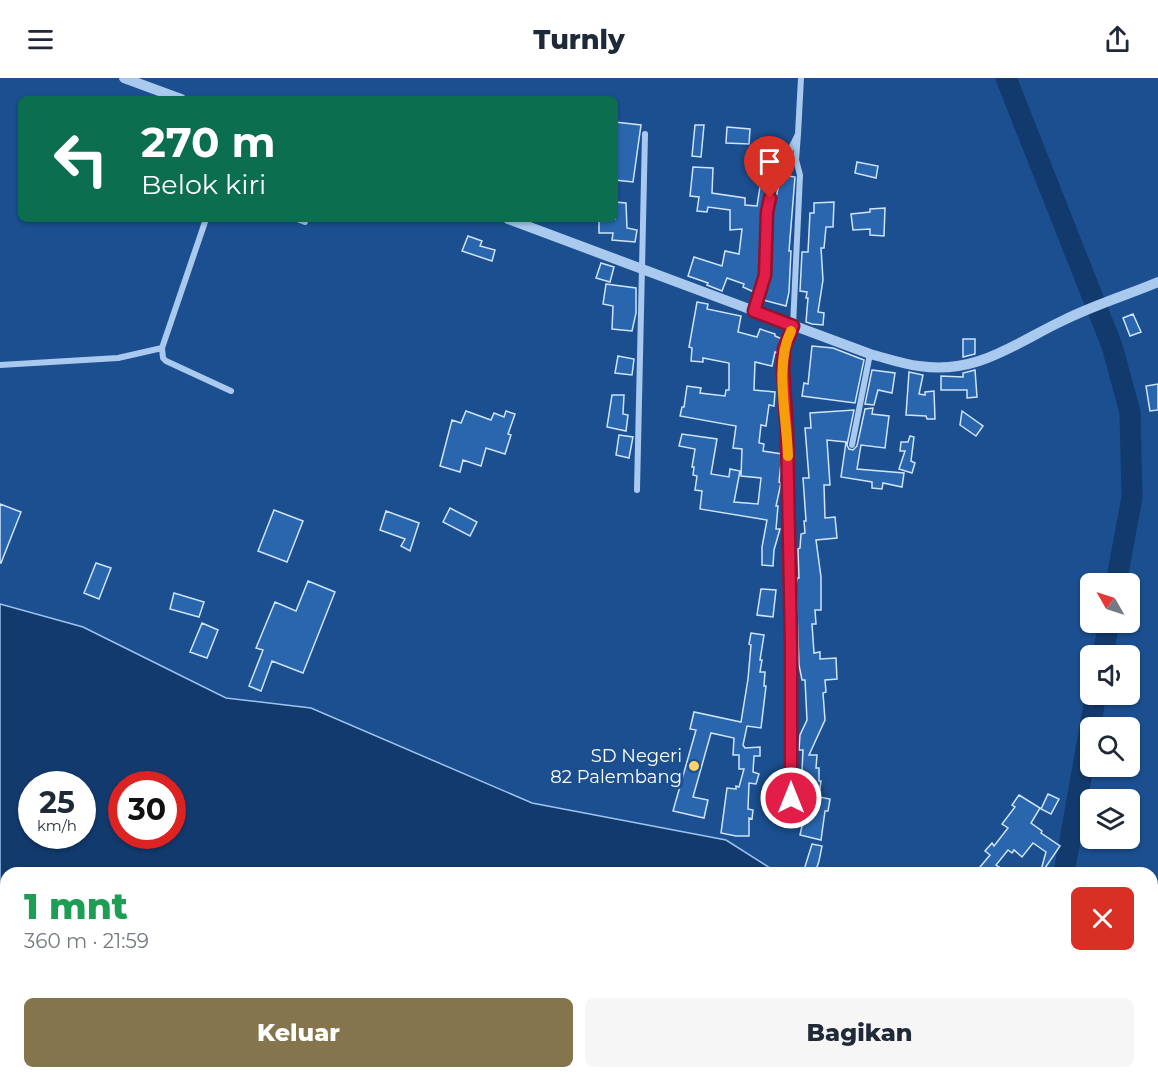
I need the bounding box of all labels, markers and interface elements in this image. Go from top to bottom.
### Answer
icon: menu [24,23,57,56]
text: Turnly [533,23,625,56]
icon: share [1101,23,1134,56]
text: 270 m [141,116,275,168]
icon: left [42,120,120,198]
pin [744,136,795,198]
icon: arrive [753,145,786,178]
text: Belok kiri [141,168,266,201]
north arrow [1080,573,1140,633]
map controls [1080,573,1140,849]
button: sound [1080,645,1140,705]
button: search [1080,717,1140,777]
place label: SD Negeri 82 Palembang [550,745,682,788]
marker: SD Negeri 82 Palembang [687,759,701,773]
position arrow [759,766,823,830]
speed limit sign: 30 [108,771,186,849]
text: 25 [39,784,75,821]
button: layers [1080,789,1140,849]
text: km/h [37,816,77,835]
text: 1 mnt [24,884,128,928]
button: close [1071,887,1134,950]
text: 360 m · 21:59 [24,929,149,953]
button: Keluar [24,998,573,1067]
button: Bagikan [585,998,1134,1067]

